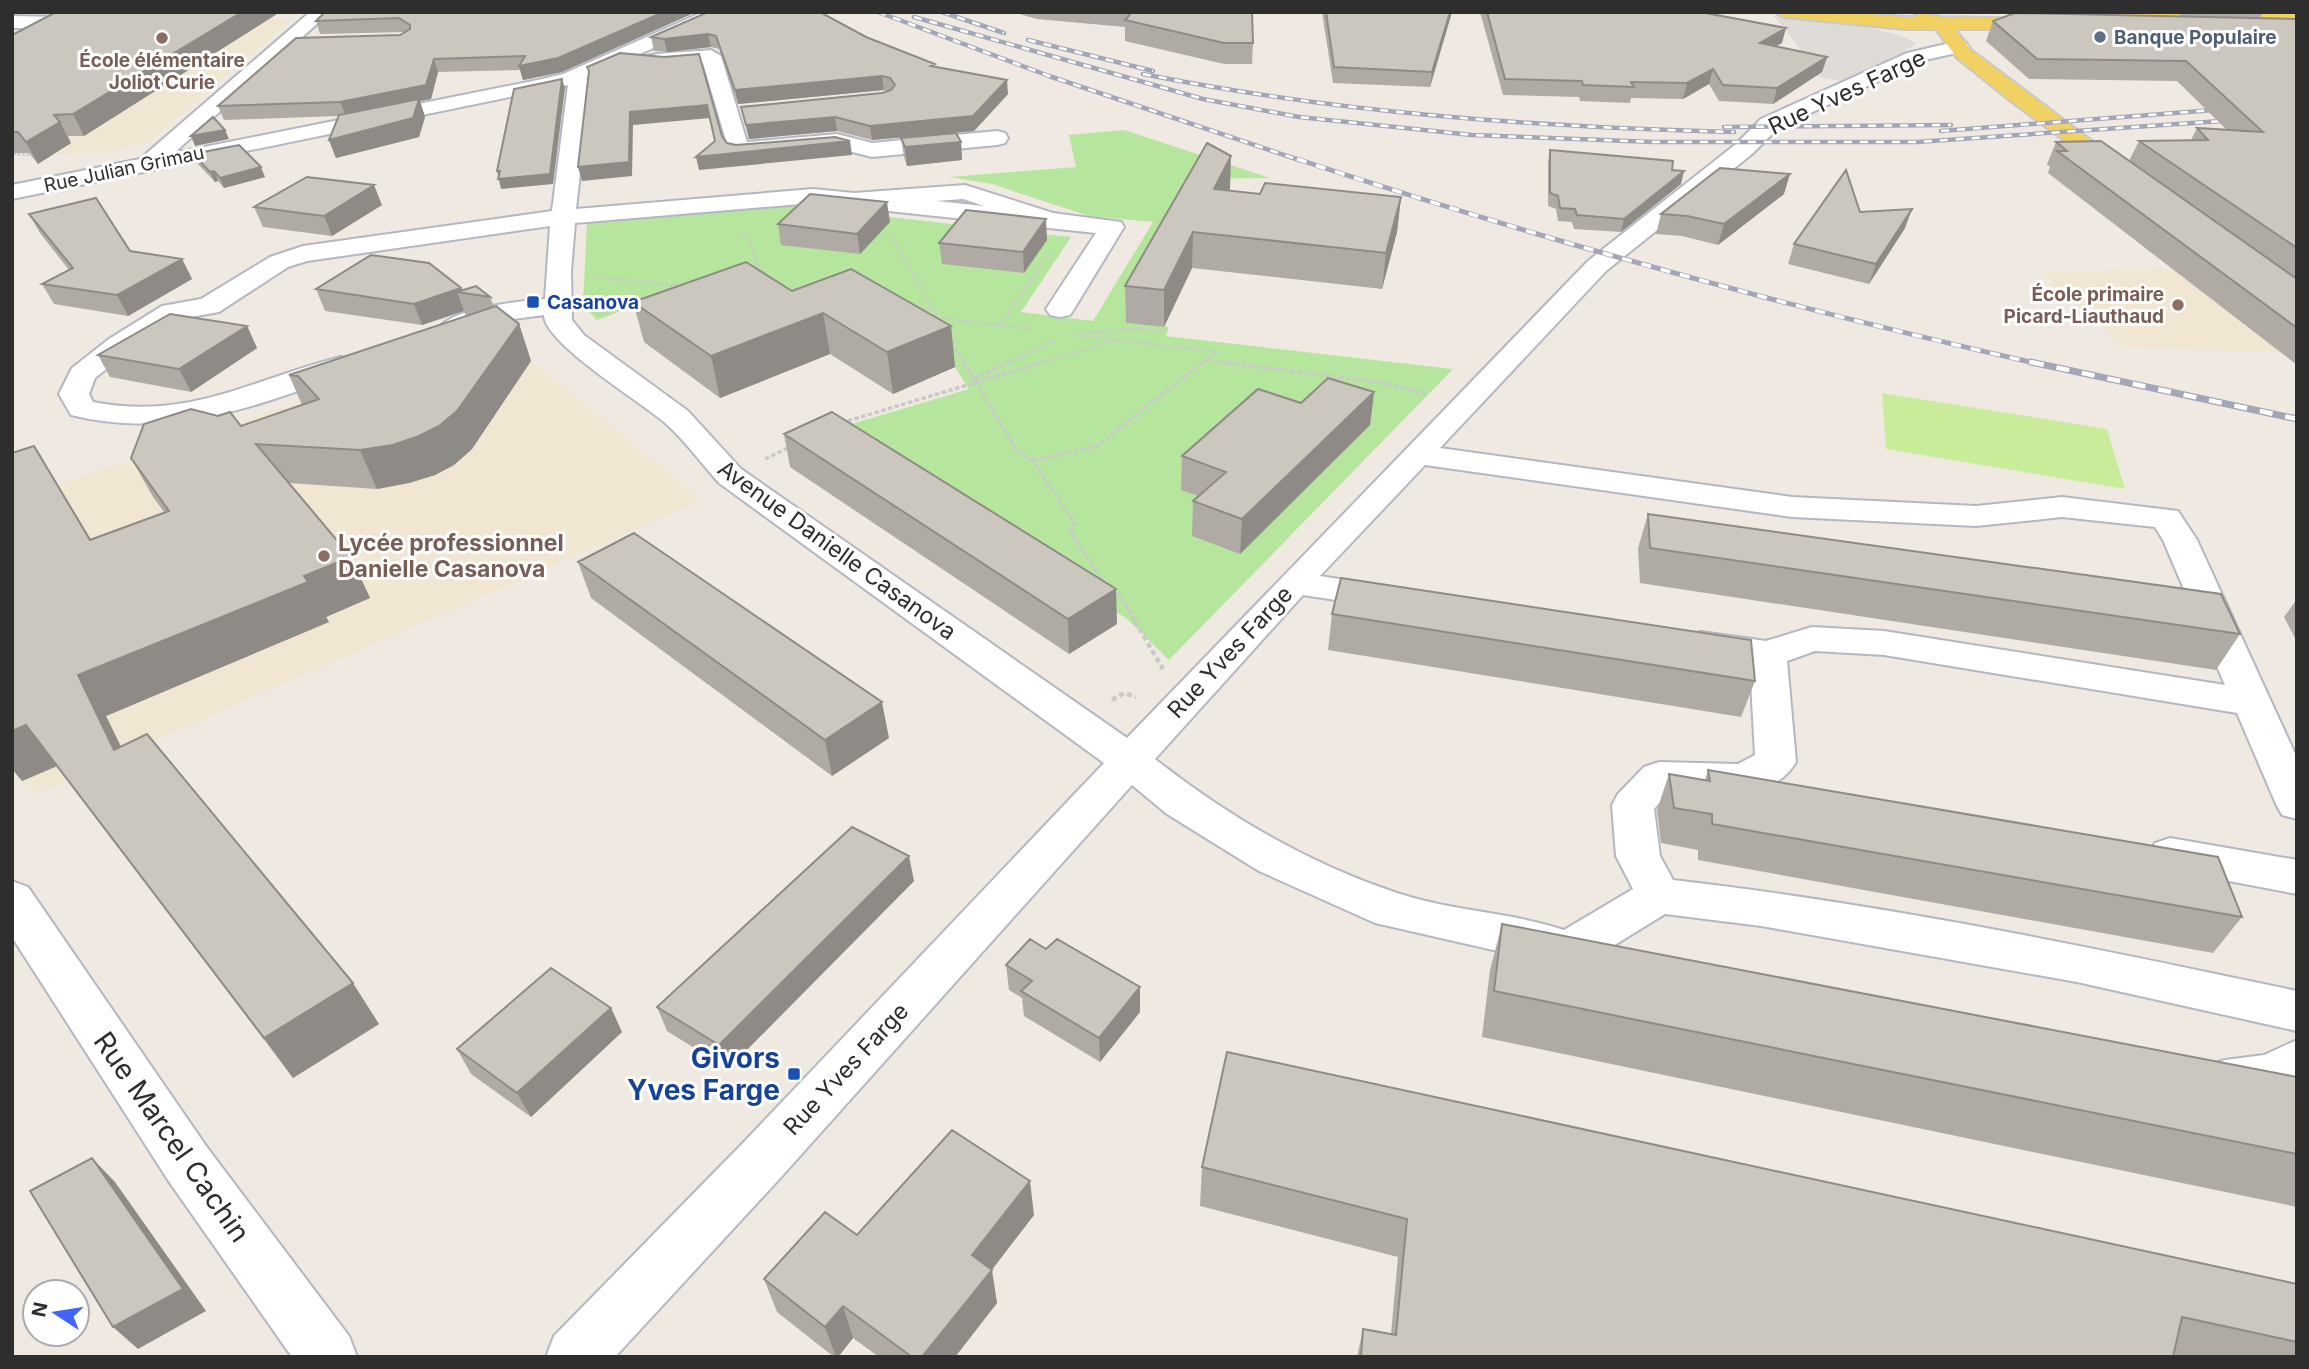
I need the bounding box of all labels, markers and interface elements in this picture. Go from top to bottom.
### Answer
place label: Banque Populaire [2114,26,2277,49]
marker: Banque Populaire [2092,29,2108,45]
marker: École élémentaire Joliot Curie [154,30,170,46]
street label: Rue Yves Farge [1764,43,1930,141]
place label: École élémentaire Joliot Curie [79,49,245,94]
street label: Rue Julian Grimau [42,141,206,197]
place label: École primaire Picard-Liauthaud [2004,283,2164,328]
place label: Casanova [547,291,639,314]
marker: Casanova [525,294,541,310]
marker: École primaire Picard-Liauthaud [2170,297,2186,313]
street label: Avenue Danielle Casanova [712,454,962,646]
place label: Lycée professionnel Danielle Casanova [338,529,564,583]
marker: Lycée professionnel Danielle Casanova [316,548,332,564]
street label: Rue Yves Farge [1162,580,1298,724]
street label: Rue Yves Farge [778,997,914,1141]
street label: Rue Marcel Cachin [87,1025,257,1249]
place label: Givors Yves Farge [627,1041,780,1107]
marker: Givors Yves Farge [786,1066,802,1082]
north arrow [21,1278,91,1348]
text: N [27,1300,53,1319]

